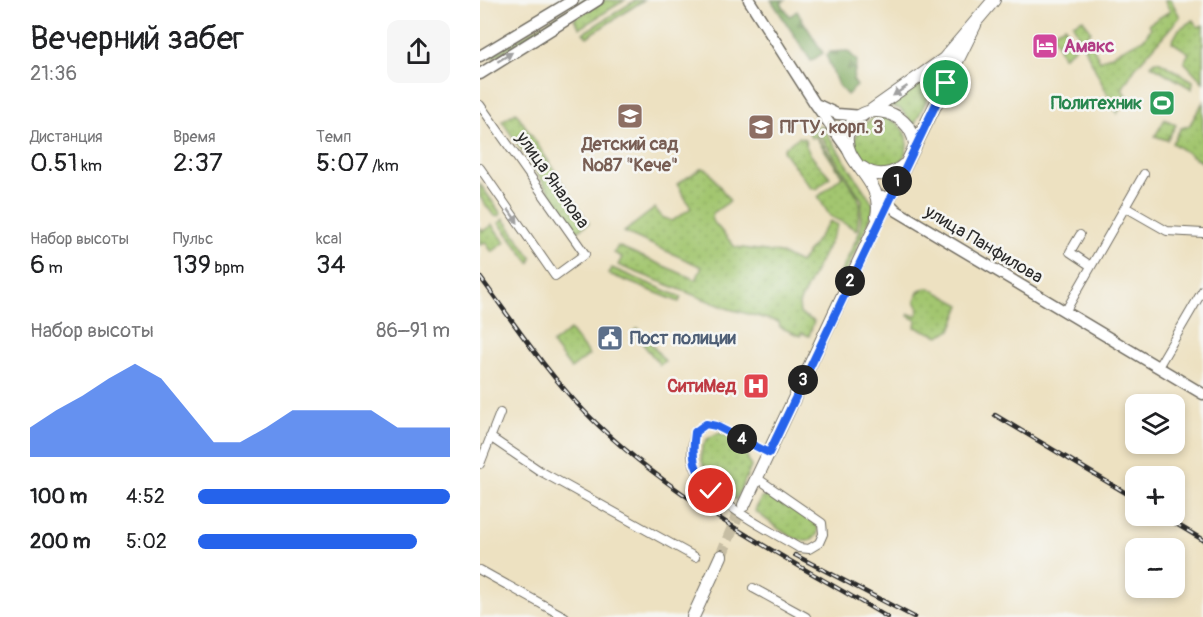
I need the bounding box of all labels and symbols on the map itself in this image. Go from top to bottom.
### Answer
hotel icon: Амакс [1030,31,1060,61]
place label: Амакс [1064,35,1114,58]
one-way arrow [497,52,513,63]
pin [920,57,971,108]
one-way arrow [892,85,908,96]
sports icon: Политехник [1147,88,1177,118]
place label: Политехник [1051,92,1142,115]
school or university icon: Детский сад №87 "Кече" [615,101,645,131]
school or university icon: ПГТУ, корп. 3 [746,112,776,142]
place label: ПГТУ, корп. 3 [780,116,883,139]
street label: улица Яналова [510,127,594,233]
place label: Детский сад №87 "Кече" [581,133,678,177]
pin: 1 [882,166,912,196]
street label: улица Панфилова [920,200,1047,289]
one-way arrow [507,208,519,224]
pin: 2 [835,266,865,296]
public building icon: Пост полиции [595,323,625,353]
place label: Пост полиции [630,327,736,350]
pin: 3 [788,365,818,395]
hospital icon: СитиМед [741,371,771,401]
place label: СитиМед [667,375,736,398]
pin: 4 [727,424,757,454]
pin [685,465,736,516]

